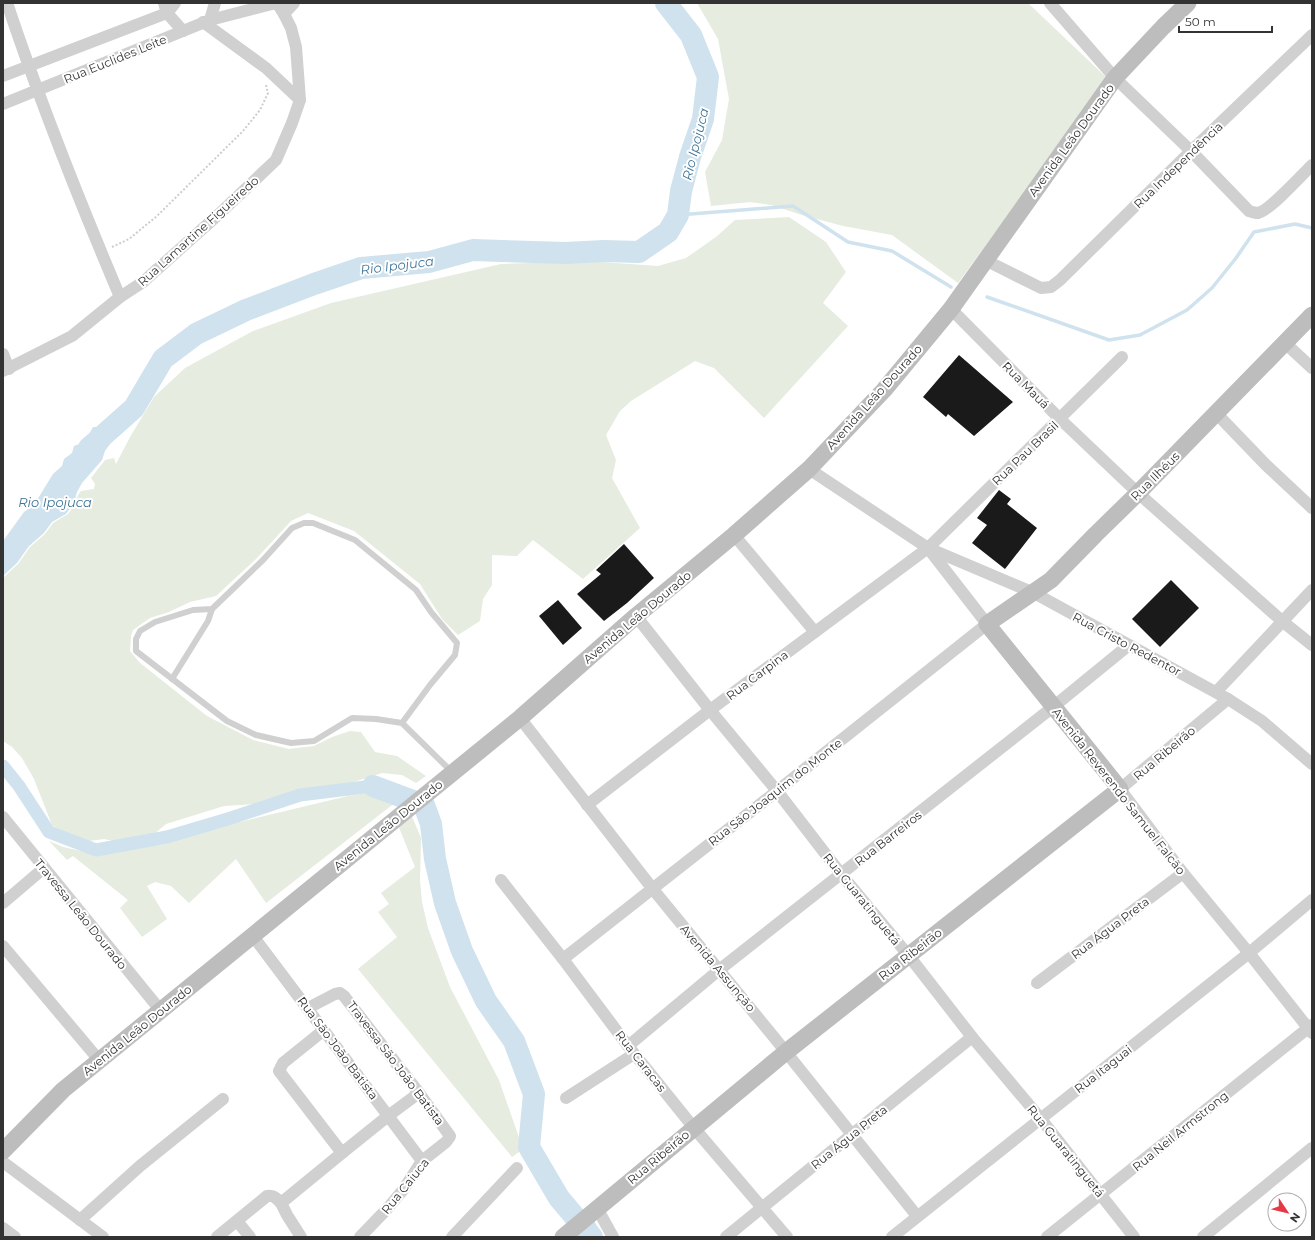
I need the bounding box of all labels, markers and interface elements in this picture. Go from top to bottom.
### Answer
scale bar [1179,8,1272,34]
text: 50 m [1185,14,1216,29]
street label: Rua Euclides Leite [61,31,169,87]
street label: Avenida Leão Dourado [1025,81,1117,199]
water label: Rio Ipojuca [678,106,712,182]
street label: Rua Independência [1130,119,1226,211]
street label: Rua Lamartine Figueiredo [134,173,262,289]
water label: Rio Ipojuca [360,253,435,277]
street label: Avenida Leão Dourado [823,341,925,453]
street label: Rua Mauá [999,358,1053,412]
street label: Rua Pau Brasil [989,418,1061,488]
street label: Rua Ilhéus [1127,448,1183,504]
water label: Rio Ipojuca [18,494,92,510]
street label: Avenida Leão Dourado [580,568,694,666]
street label: Rua Cristo Redentor [1070,609,1184,679]
street label: Rua Carpina [723,647,791,703]
street label: Avenida Reverendo Samuel Falcão [1049,705,1189,877]
street label: Rua Ribeirão [1130,723,1198,783]
street label: Rua São Joaquim do Monte [705,735,845,849]
street label: Avenida Leão Dourado [330,776,446,874]
street label: Rua Barreiros [851,807,925,869]
street label: Rua Guaratinguetá [820,850,904,948]
street label: Travessa Leão Dourado [32,856,130,972]
street label: Rua Água Preta [1068,894,1152,962]
street label: Avenida Assunção [677,921,759,1015]
street label: Rua Ribeirão [875,925,945,983]
street label: Avenida Leão Dourado [79,981,195,1079]
street label: Rua São João Batista [294,994,382,1102]
street label: Travessa São João Batista [344,998,448,1128]
street label: Rua Caracas [612,1027,670,1095]
street label: Rua Itaguai [1071,1042,1135,1096]
street label: Rua Neil Armstrong [1129,1088,1231,1174]
street label: Rua Água Preta [808,1102,890,1172]
street label: Rua Guaratinguetá [1024,1102,1108,1200]
street label: Rua Ribeirão [624,1127,692,1187]
street label: Rua Caiuca [378,1155,432,1217]
north arrow [1267,1192,1307,1232]
text: N [1287,1210,1303,1225]

